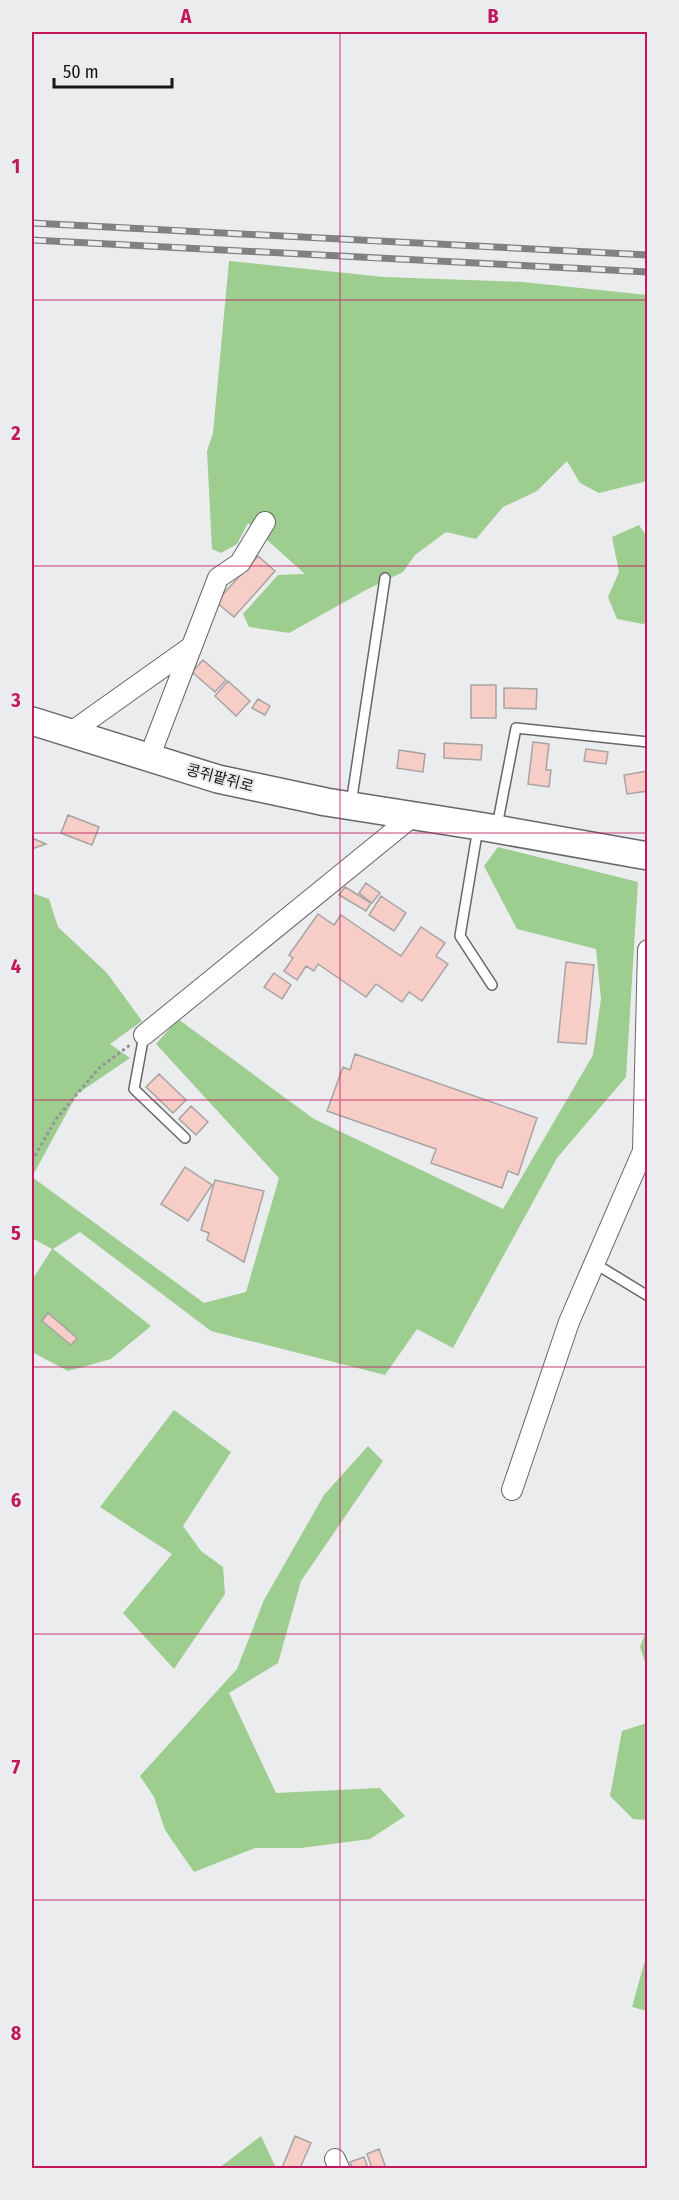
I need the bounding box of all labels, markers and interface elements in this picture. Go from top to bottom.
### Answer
text: A [180,4,193,28]
text: B [487,4,499,28]
scale bar [54,51,172,89]
text: 50 m [63,61,99,83]
text: 1 [12,154,20,178]
text: 2 [10,421,21,445]
text: 3 [10,688,21,712]
street label: 콩쥐팥쥐로 [184,760,256,796]
text: 4 [11,954,21,978]
text: 5 [11,1221,21,1245]
text: 6 [11,1488,21,1512]
text: 7 [12,1755,21,1779]
text: 8 [11,2021,22,2045]

